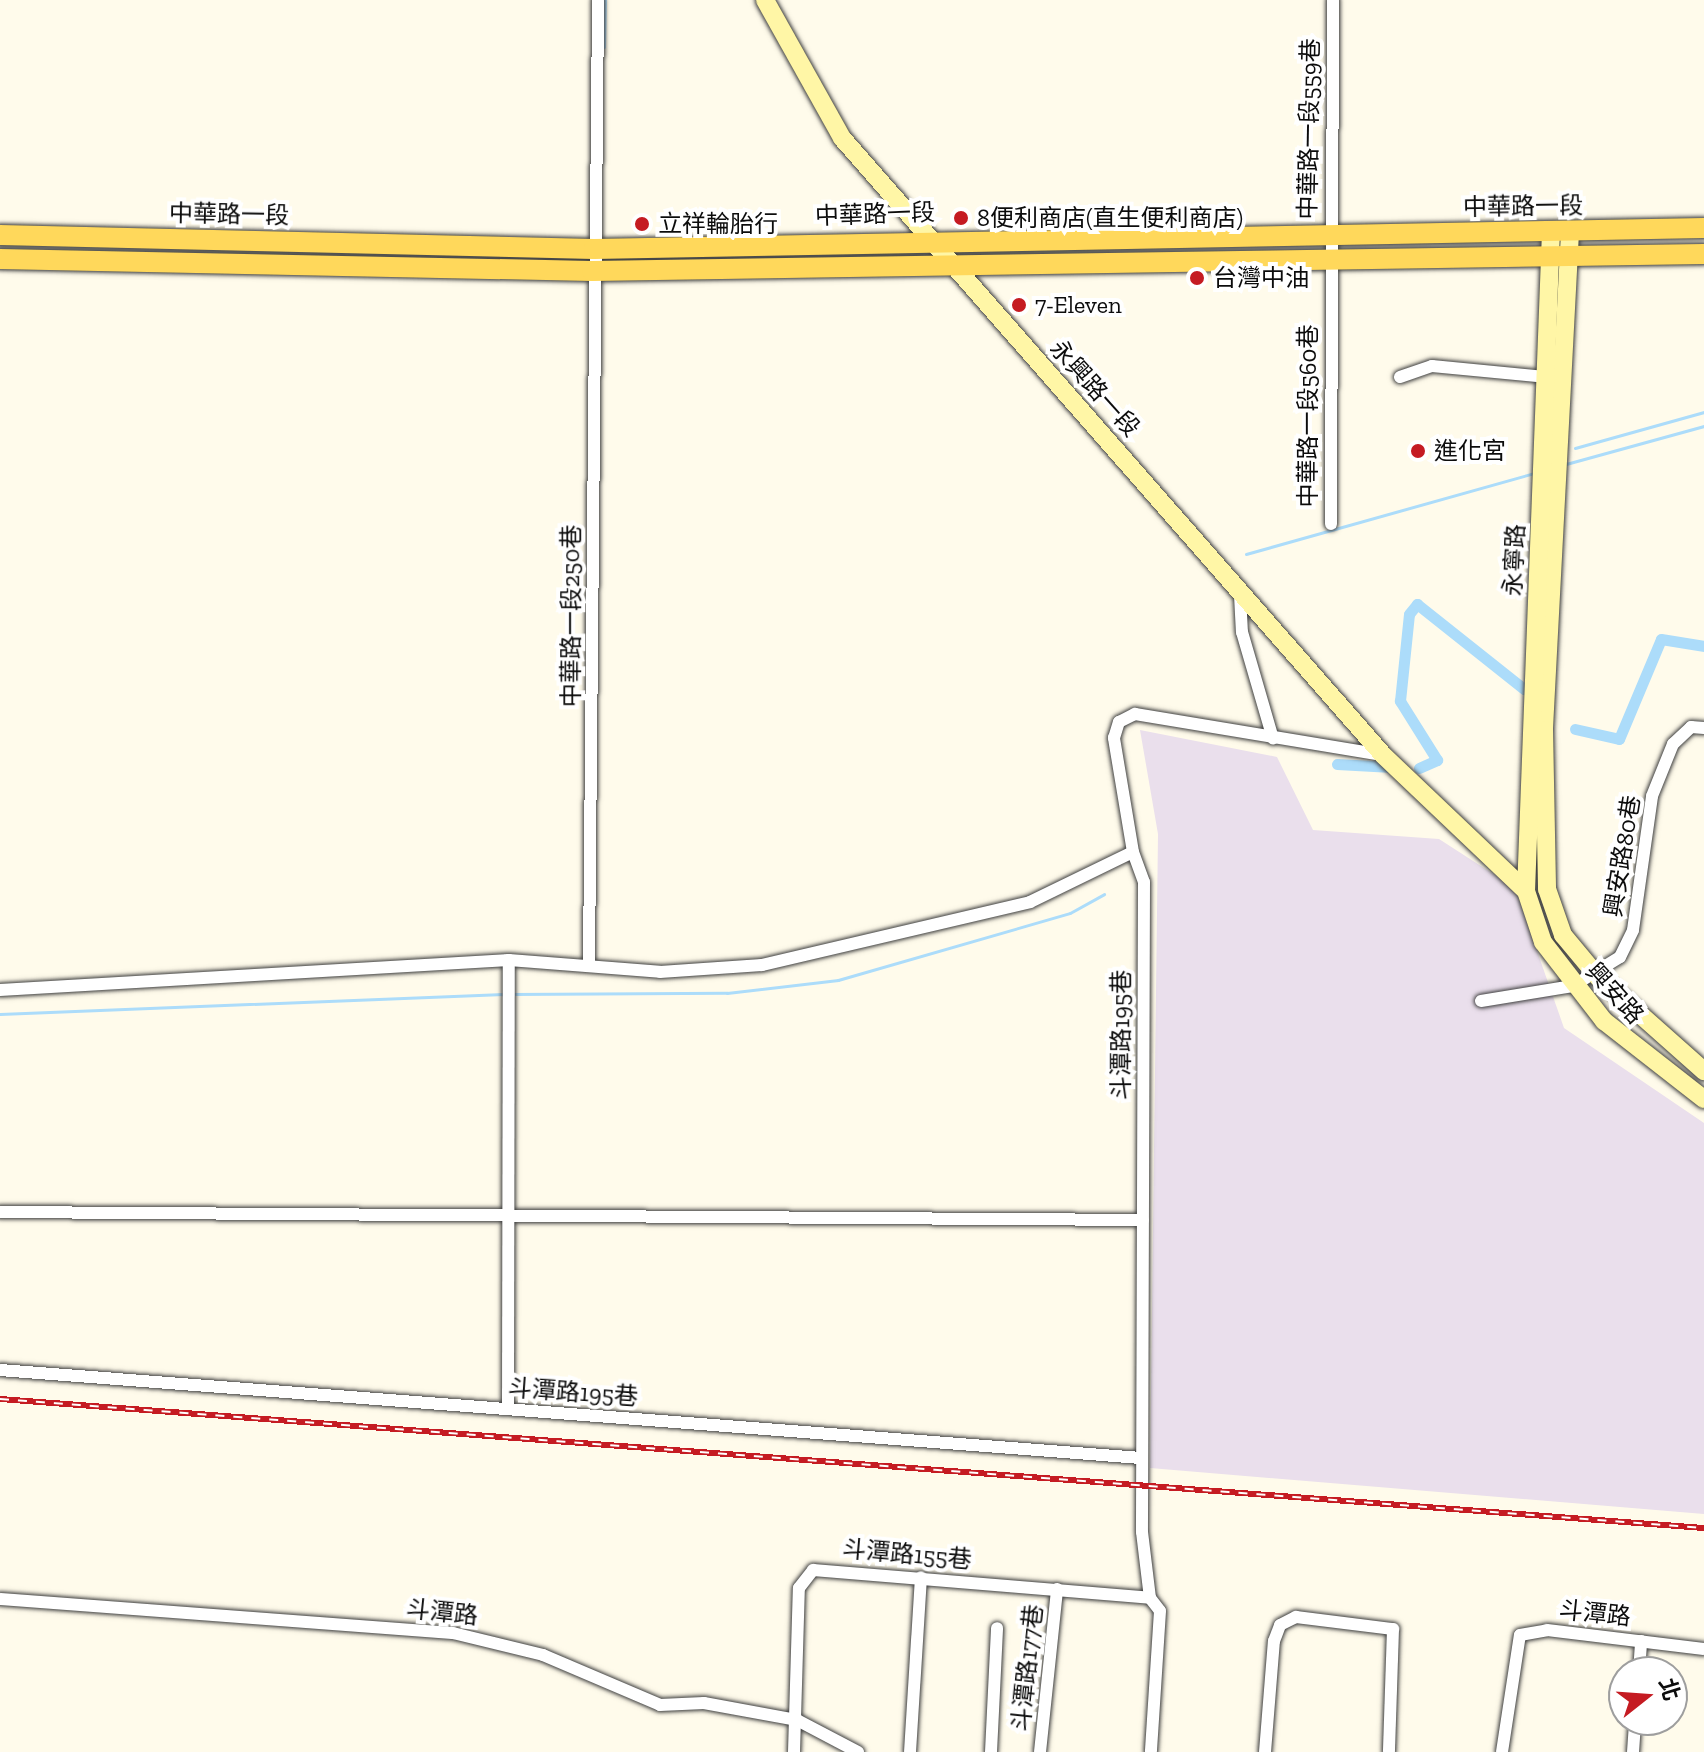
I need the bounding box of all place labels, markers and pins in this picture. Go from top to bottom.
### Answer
place label: 8便利商店(直生便利商店) [977,204,1243,232]
marker: 8便利商店(直生便利商店) [952,209,970,227]
place label: 立祥輪胎行 [658,210,778,238]
marker: 立祥輪胎行 [633,215,651,233]
place label: 台灣中油 [1213,264,1309,292]
marker: 台灣中油 [1188,269,1206,287]
place label: 7-Eleven [1035,291,1122,319]
marker: 7-Eleven [1010,296,1028,314]
place label: 進化宮 [1434,437,1506,465]
marker: 進化宮 [1409,442,1427,460]

